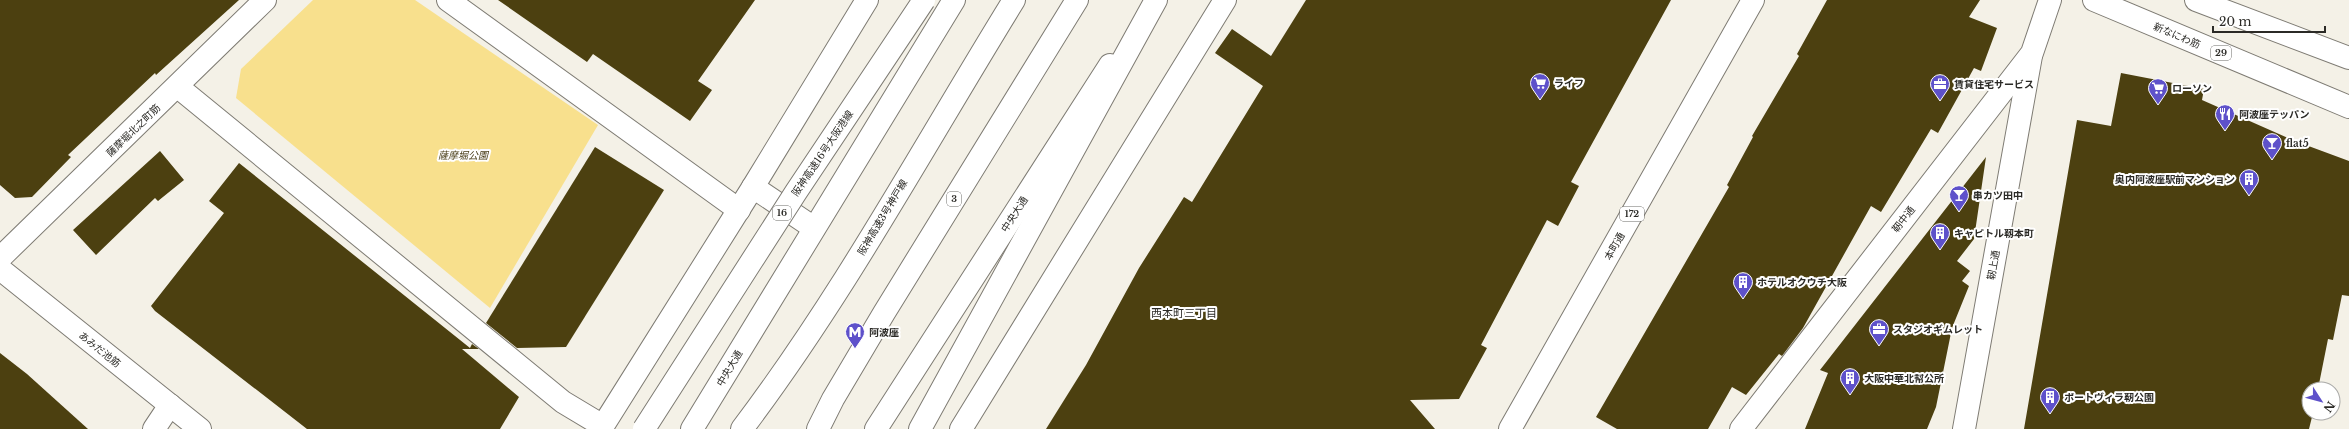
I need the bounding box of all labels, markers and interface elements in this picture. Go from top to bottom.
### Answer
scale bar [2213,8,2325,34]
text: 20 m [2219,14,2251,29]
street label: 新なにわ筋 [2151,20,2202,51]
road number: 29 [2211,46,2231,60]
supermarket icon: ライフ [1529,72,1551,100]
office icon: 賃貸住宅サービス [1929,73,1951,101]
place label: ライフ [1554,77,1584,90]
supermarket icon: ローソン [2147,77,2169,105]
place label: 賃貸住宅サービス [1954,78,2034,91]
place label: ローソン [2172,82,2212,95]
street label: 薩摩堀北之町筋 [104,101,163,159]
restaurant icon: 阿波座テッパン [2214,103,2236,131]
street label: 阪神高速16号大阪港線 [789,108,856,199]
place label: 阿波座テッパン [2239,108,2310,121]
bar icon: flat5 [2261,132,2283,160]
place label: flat5 [2286,137,2309,150]
park label: 薩摩堀公園 [438,149,490,162]
building icon: 奥内阿波座駅前マンション [2238,168,2260,196]
place label: 奥内阿波座駅前マンション [2115,173,2235,186]
street label: 阪神高速3号神戸線 [855,177,910,258]
bar icon: 串カツ田中 [1948,184,1970,212]
place label: 串カツ田中 [1973,189,2023,202]
road number: 3 [947,192,961,206]
street label: 中央大通 [998,194,1031,235]
street label: 靭中通 [1889,203,1918,235]
road number: 16 [773,206,791,220]
road number: 172 [1620,207,1644,221]
building icon: キャピトル靱本町 [1929,222,1951,250]
place label: キャピトル靱本町 [1954,227,2034,240]
street label: 本町通 [1601,230,1628,262]
street label: 靭上通 [1984,249,2002,281]
building icon: ホテルオクウチ大阪 [1732,271,1754,299]
place label: ホテルオクウチ大阪 [1757,276,1848,289]
district label: 西本町三丁目 [1151,306,1217,320]
office icon: スタジオギムレット [1868,318,1890,346]
metro station icon: 阿波座 [844,321,866,349]
place label: スタジオギムレット [1893,323,1983,336]
place label: 阿波座 [869,326,899,339]
street label: あみだ池筋 [76,329,123,370]
street label: 中央大通 [714,348,745,389]
building icon: 大阪中華北幇公所 [1839,367,1861,395]
place label: 大阪中華北幇公所 [1864,372,1944,385]
north arrow [2301,381,2341,421]
building icon: ポートヴィラ靭公園 [2039,386,2061,414]
place label: ポートヴィラ靭公園 [2064,391,2154,404]
text: N [2320,399,2338,416]

